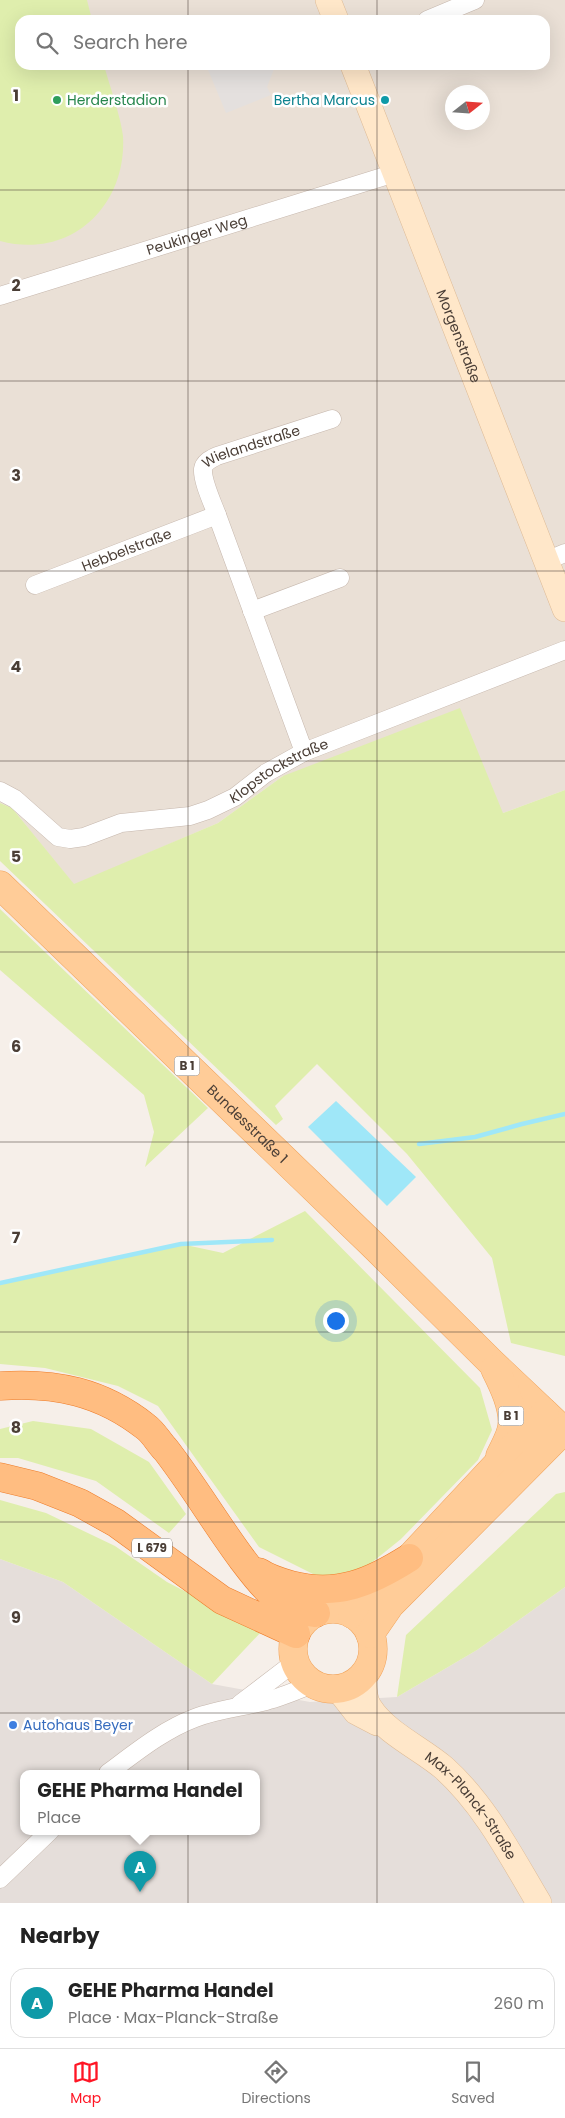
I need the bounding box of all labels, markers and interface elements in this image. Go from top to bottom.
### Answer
search box [15,15,550,70]
icon: search [33,29,61,57]
text: Search here [73,29,187,56]
text: 1 [13,84,19,107]
north arrow [445,85,490,130]
place label: Herderstadion [67,90,167,110]
place label: Bertha Marcus [274,90,375,110]
marker: Herderstadion [51,94,63,106]
marker: Bertha Marcus [379,94,391,106]
street label: Peukinger Weg [144,210,249,260]
text: 2 [11,274,21,297]
street label: Morgenstraße [431,287,486,386]
street label: Wielandstraße [198,420,303,473]
text: 3 [11,464,21,487]
street label: Hebbelstraße [79,523,175,576]
text: 4 [11,655,22,678]
street label: Klopstockstraße [226,733,331,808]
text: 5 [11,845,21,868]
text: 6 [11,1035,21,1058]
road number: B 1 [174,1056,200,1076]
street label: Bundesstraße 1 [203,1080,292,1168]
text: 7 [12,1226,21,1249]
your location [323,1308,349,1334]
road number: B 1 [498,1406,524,1425]
text: 8 [11,1416,21,1439]
road number: L 679 [132,1539,172,1558]
text: 9 [11,1606,21,1629]
place label: Autohaus Beyer [23,1715,133,1735]
marker: Autohaus Beyer [7,1719,19,1731]
street label: Max-Planck-Straße [421,1747,522,1864]
popup [20,1770,260,1835]
text: GEHE Pharma Handel [37,1777,243,1804]
text: Place [37,1806,81,1829]
pin: A [124,1851,156,1892]
text: Nearby [20,1921,100,1950]
text: GEHE Pharma Handel [68,1977,274,2004]
text: A [31,1992,43,2015]
text: 260 m [494,1992,544,2015]
text: Place · Max-Planck-Straße [68,2006,279,2029]
tab: Map [70,2058,101,2109]
tab: Directions [241,2058,311,2109]
tab: Saved [451,2058,495,2109]

